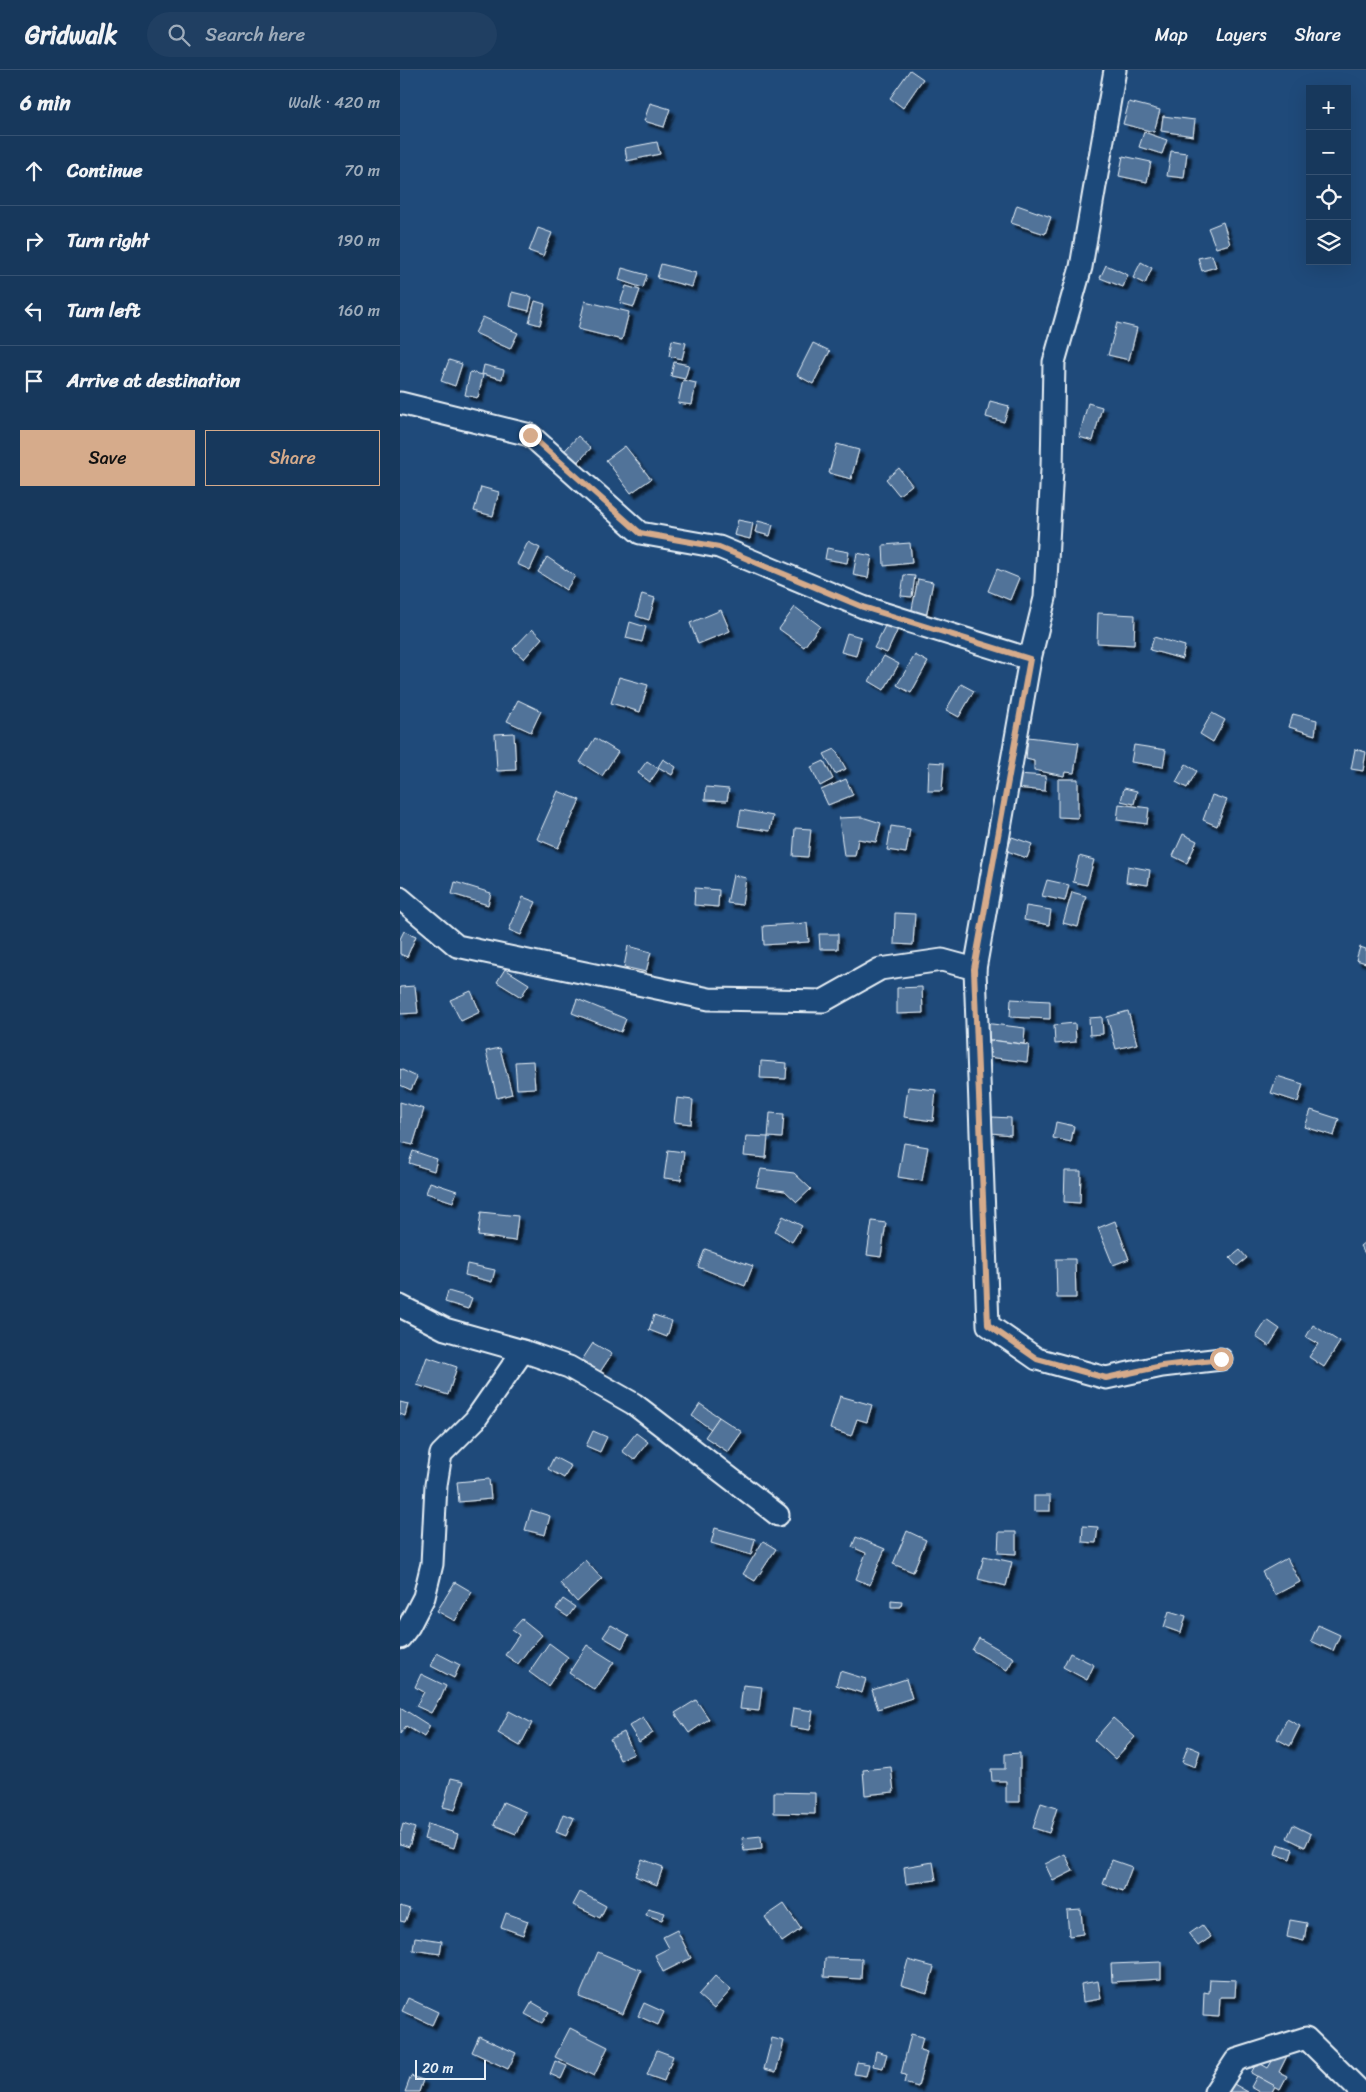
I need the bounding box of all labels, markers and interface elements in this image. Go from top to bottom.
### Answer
search box [147,12,497,57]
text: Gridwalk [25,14,117,56]
text: Search here [205,18,305,51]
text: Map [1155,19,1188,51]
text: Layers [1216,19,1267,51]
text: Share [1295,19,1341,51]
icon: search [165,21,193,49]
text: 6 min [20,84,71,122]
map controls [1306,85,1351,265]
button: + [1306,85,1351,130]
text: Walk · 420 m [288,88,380,117]
button: − [1306,130,1351,175]
text: Continue [67,154,143,187]
text: 70 m [344,156,380,185]
icon: ahead [20,157,48,185]
button: locate [1306,175,1351,220]
button: layers [1306,220,1351,265]
text: Turn right [67,224,149,257]
text: 190 m [337,226,380,255]
icon: right [20,227,48,255]
text: Turn left [67,294,140,327]
text: 160 m [337,296,380,325]
icon: left [20,297,48,325]
text: Arrive at destination [67,364,240,397]
icon: arrive [20,367,48,395]
route end [519,424,542,447]
button: Save [20,430,195,486]
button: Share [205,430,380,486]
route start [1210,1348,1233,1371]
text: 20 m [422,2056,453,2081]
scale bar [415,2057,486,2080]

